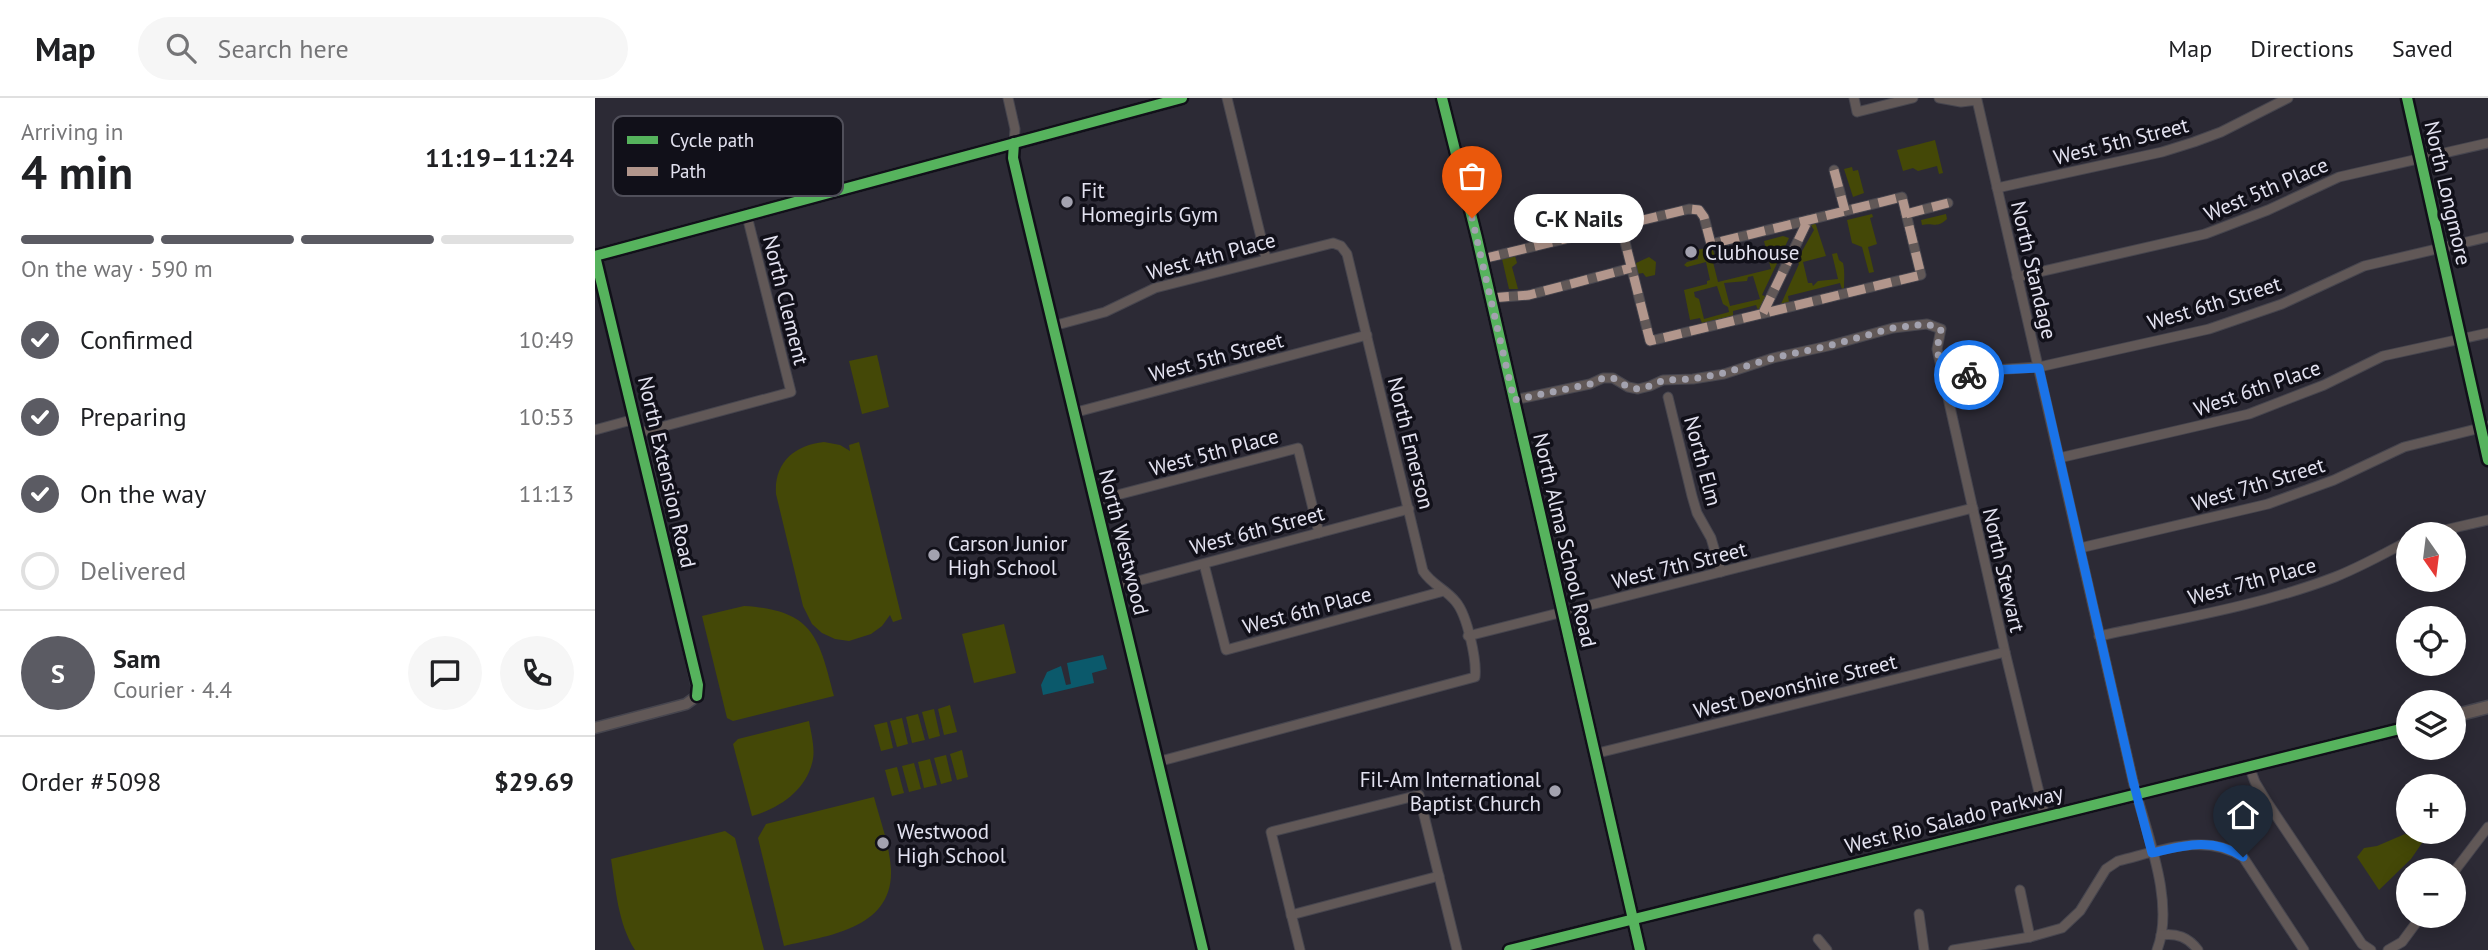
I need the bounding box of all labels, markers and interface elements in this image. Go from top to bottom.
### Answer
search box [138,17,628,80]
text: Map [35,27,96,70]
icon: search [162,29,200,67]
text: Search here [218,32,349,65]
text: Map [2168,33,2212,64]
text: Directions [2250,33,2354,64]
text: Saved [2392,33,2453,64]
street label: West 5th Street [2051,111,2191,171]
legend [613,116,843,196]
text: Arriving in [21,117,123,146]
street label: North Longmore [2418,118,2478,268]
text: Cycle path [670,128,754,152]
text: 11:19–11:24 [425,141,574,174]
text: 4 min [21,142,133,202]
pin [1442,146,1502,218]
street label: West 5th Place [2200,151,2332,227]
icon: bag [1453,157,1491,195]
text: Path [670,159,706,183]
place label: Fit Homegirls Gym [1081,177,1218,228]
marker: Fit Homegirls Gym [1059,194,1075,210]
callout: C-K Nails [1514,194,1643,242]
street label: North Standage [2005,198,2063,342]
text: C-K Nails [1535,204,1623,233]
street label: West 4th Place [1144,226,1278,286]
street label: North Clement [757,232,815,368]
place label: Clubhouse [1705,239,1799,266]
marker: Clubhouse [1683,244,1699,260]
text: On the way · 590 m [21,254,213,283]
street label: West 6th Street [2144,270,2284,336]
icon: check [21,321,59,359]
text: Confirmed [80,323,193,356]
text: 10:49 [519,325,574,354]
street label: West 5th Street [1146,326,1286,388]
courier [1934,340,2004,410]
street label: West 6th Place [2190,354,2324,422]
icon: bike [1950,356,1988,394]
street label: North Extension Road [632,374,702,570]
street label: North Emerson [1382,374,1440,512]
icon: check [21,398,59,436]
text: Preparing [80,400,187,433]
text: 10:53 [519,402,574,431]
street label: North Elm [1678,413,1728,509]
street label: West 5th Place [1147,422,1281,482]
street label: North Alma School Road [1527,430,1603,650]
street label: West 7th Street [2188,451,2328,517]
street label: North Westwood [1093,466,1155,618]
icon: check [21,475,59,513]
text: On the way [80,477,206,510]
text: 11:13 [519,479,574,508]
street label: West 6th Street [1187,499,1327,561]
street label: North Stewart [1977,505,2031,635]
north arrow [2396,522,2466,592]
map controls [2396,522,2466,928]
place label: Carson Junior High School [948,530,1067,581]
street label: West 7th Street [1609,535,1749,595]
marker: Carson Junior High School [926,547,942,563]
street label: West 7th Place [2185,551,2319,611]
text: Delivered [80,554,186,587]
street label: West 6th Place [1240,580,1374,640]
button: locate [2396,606,2466,676]
button: chat [408,636,482,710]
button: phone [500,636,574,710]
text: Sam [113,642,161,675]
street label: West Devonshire Street [1691,648,1899,724]
text: S [51,657,65,690]
text: Courier · 4.4 [113,675,232,704]
button: layers [2396,690,2466,760]
text: Order #5098 [21,765,161,798]
text: $29.69 [494,765,574,798]
place label: Fil-Am International Baptist Church [1360,766,1541,817]
button: + [2396,774,2466,844]
street label: West Rio Salado Parkway [1842,779,2066,859]
marker: Fil-Am International Baptist Church [1547,783,1563,799]
pin [2213,785,2273,857]
icon: home [2224,796,2262,834]
place label: Westwood High School [897,818,1006,869]
marker: Westwood High School [875,835,891,851]
button: − [2396,858,2466,928]

